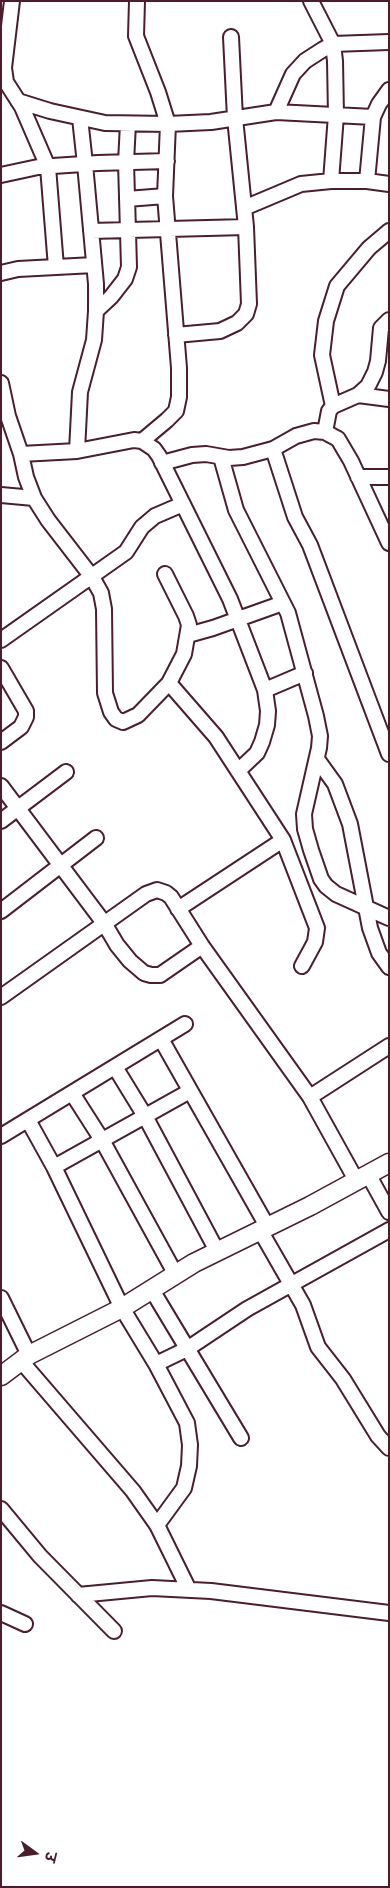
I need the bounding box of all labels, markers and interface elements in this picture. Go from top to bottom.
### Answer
north arrow [10,1828,60,1878]
text: उ [41,1850,59,1863]

